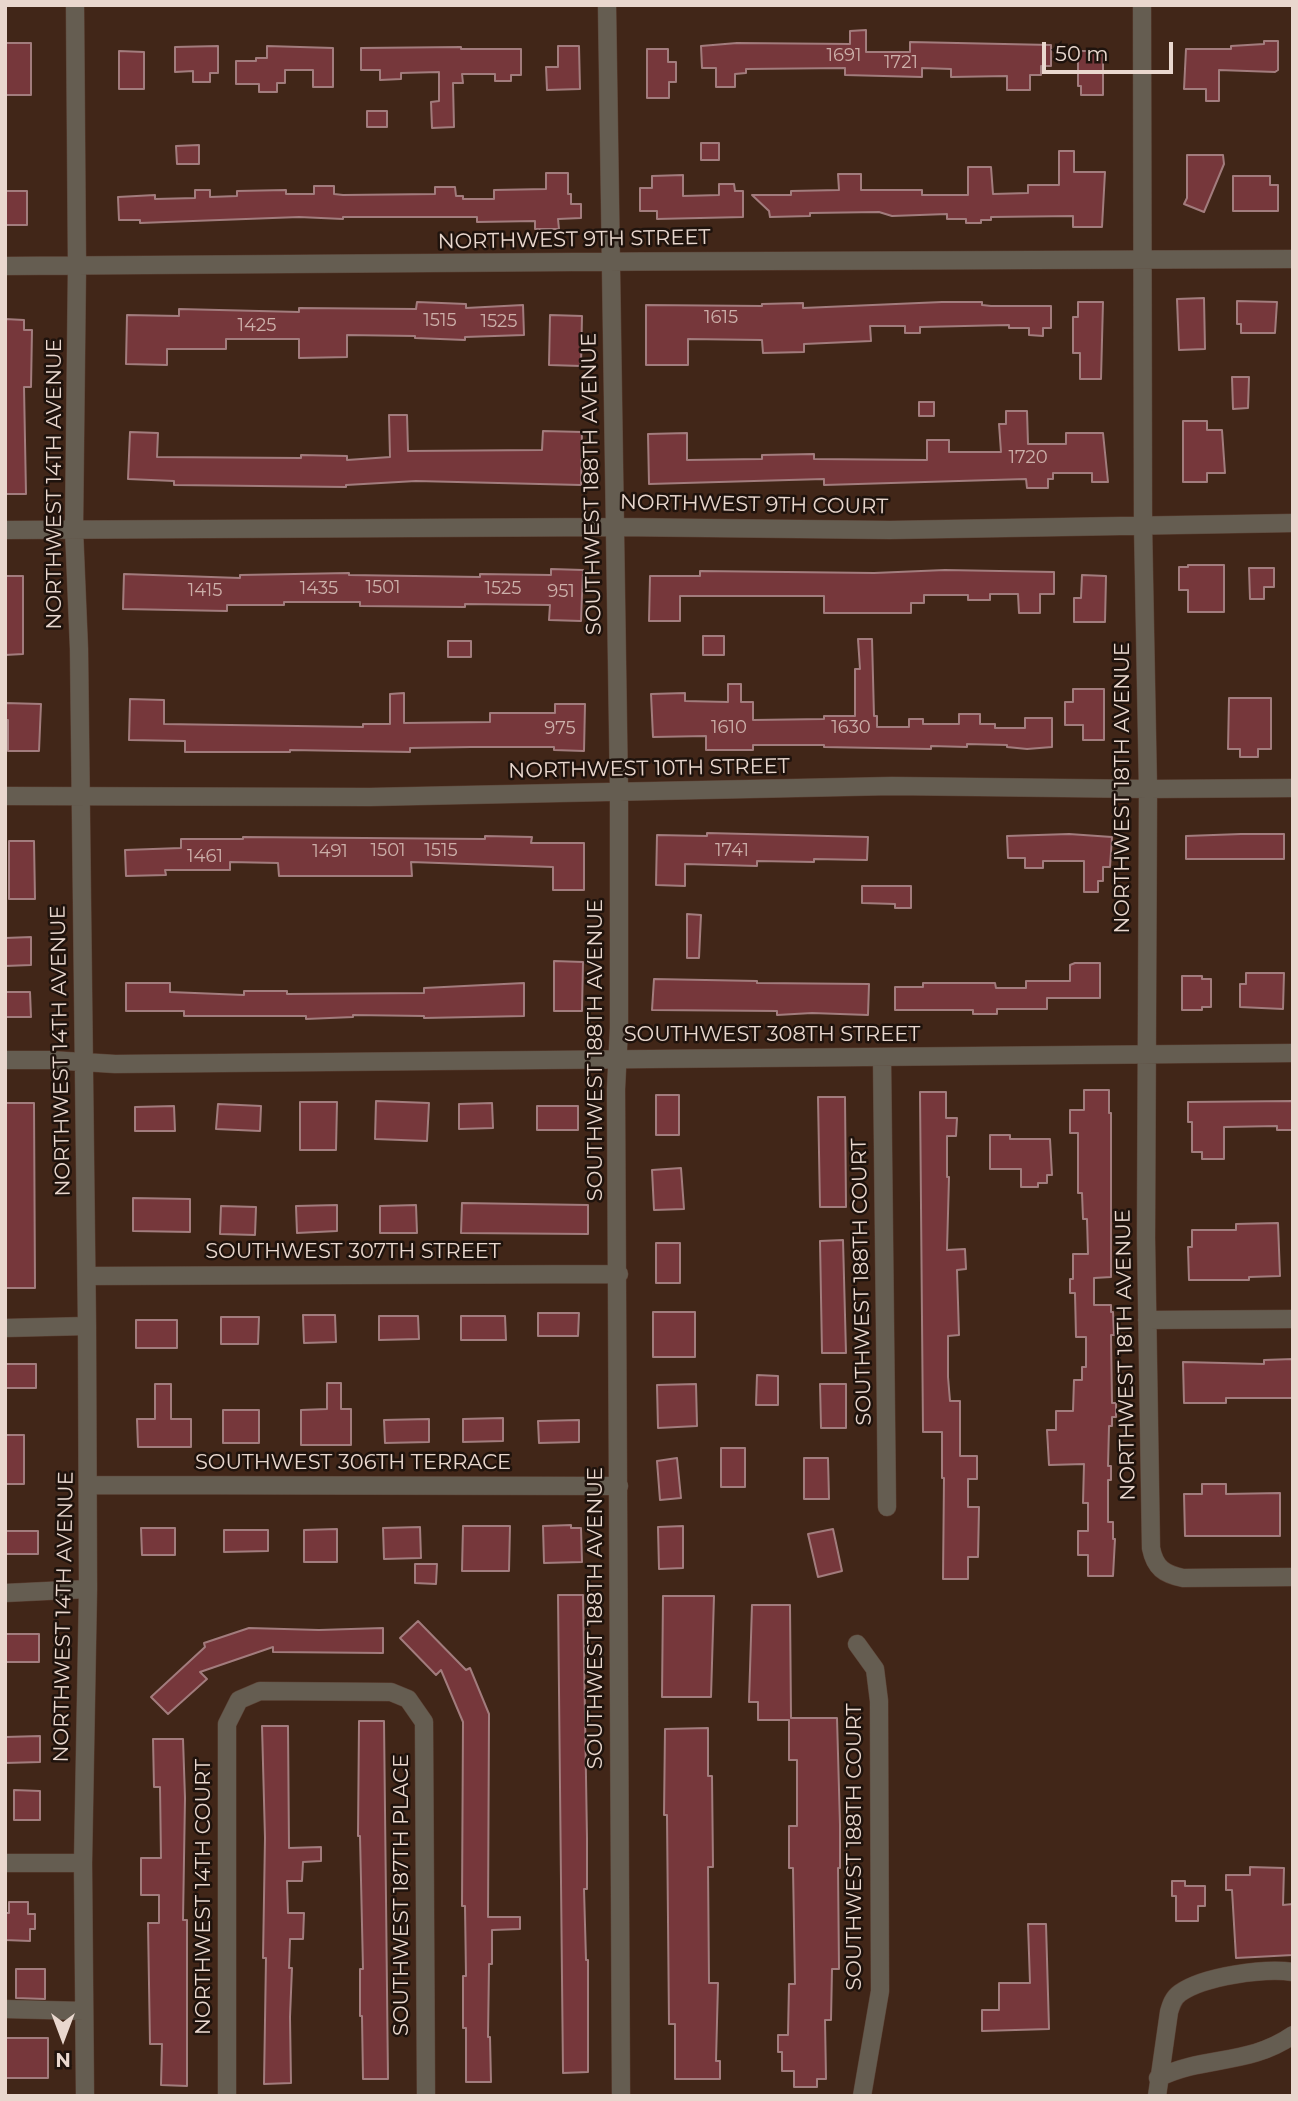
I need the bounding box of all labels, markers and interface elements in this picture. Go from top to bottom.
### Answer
scale bar [1046,28,1177,72]
text: 50 m [1055,41,1109,66]
house number: 1691 [827,45,861,67]
house number: 1721 [884,52,918,74]
street label: NORTHWEST 9TH STREET [437,225,711,255]
house number: 1615 [704,307,738,329]
house number: 1515 [423,310,457,332]
house number: 1525 [480,311,518,333]
house number: 1425 [238,315,276,337]
street label: SOUTHWEST 188TH AVENUE [577,333,607,635]
street label: NORTHWEST 14TH AVENUE [42,338,68,630]
house number: 1720 [1008,447,1048,469]
street label: NORTHWEST 9TH COURT [620,490,888,520]
house number: 1501 [365,577,401,599]
house number: 1435 [300,578,338,600]
house number: 1525 [484,578,522,600]
house number: 1415 [188,580,222,602]
house number: 951 [547,581,575,603]
street label: NORTHWEST 18TH AVENUE [1110,642,1136,934]
house number: 1610 [711,717,747,739]
house number: 1630 [831,717,871,739]
house number: 975 [544,718,576,740]
street label: NORTHWEST 10TH STREET [508,754,790,784]
house number: 1501 [370,840,406,862]
house number: 1515 [424,840,458,862]
house number: 1741 [715,840,749,862]
house number: 1491 [312,841,348,863]
house number: 1461 [187,846,223,868]
street label: SOUTHWEST 188TH AVENUE [583,899,609,1201]
street label: NORTHWEST 14TH AVENUE [46,905,76,1197]
street label: SOUTHWEST 308TH STREET [624,1022,920,1048]
street label: SOUTHWEST 188TH COURT [847,1138,877,1426]
street label: NORTHWEST 18TH AVENUE [1111,1209,1141,1501]
street label: SOUTHWEST 307TH STREET [205,1239,501,1265]
street label: SOUTHWEST 306TH TERRACE [195,1450,511,1476]
street label: SOUTHWEST 188TH AVENUE [583,1467,609,1769]
street label: NORTHWEST 14TH AVENUE [49,1471,79,1763]
street label: SOUTHWEST 188TH COURT [842,1703,868,1991]
street label: SOUTHWEST 187TH PLACE [389,1754,415,2036]
street label: NORTHWEST 14TH COURT [191,1759,217,2035]
north arrow [28,2003,98,2073]
text: N [55,2048,71,2071]

